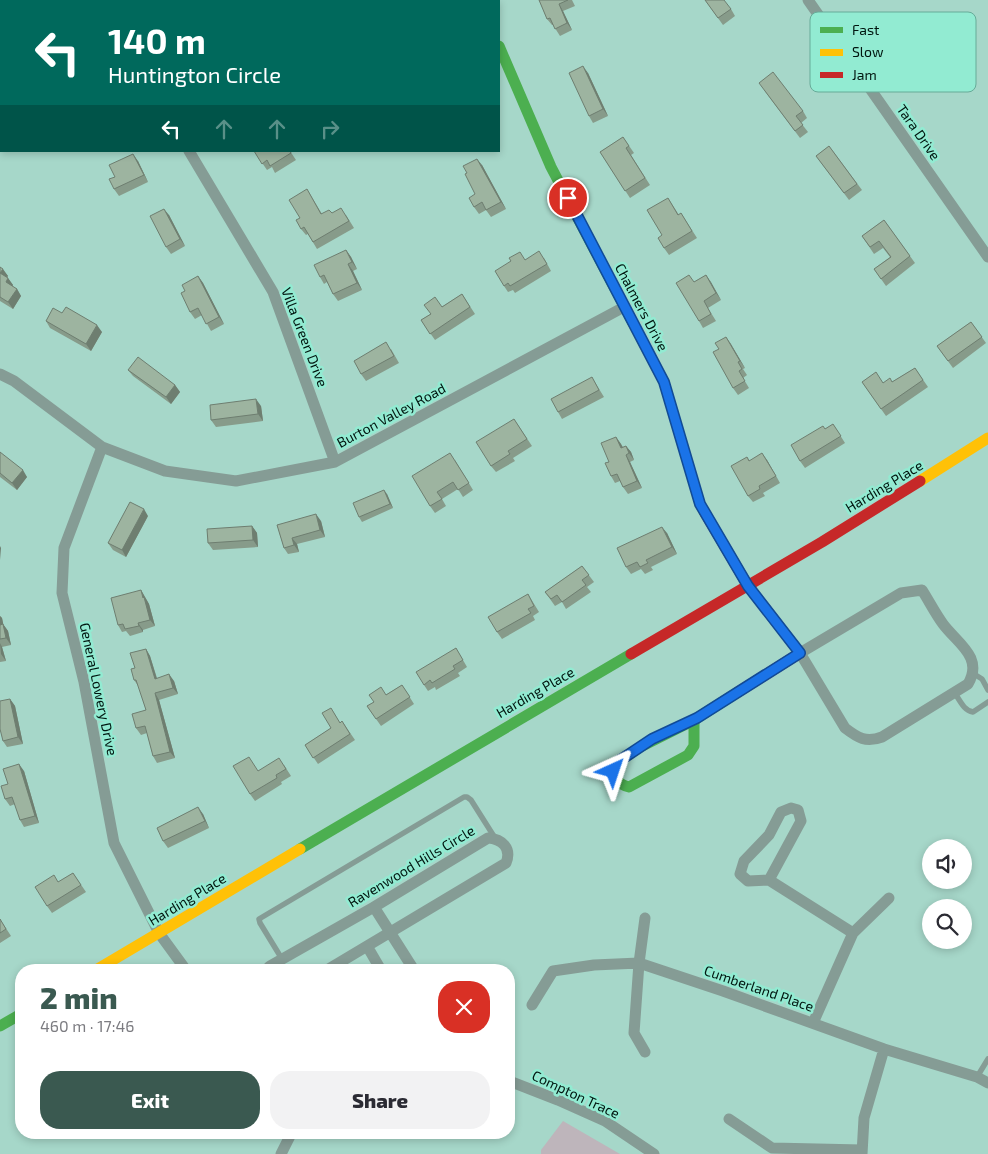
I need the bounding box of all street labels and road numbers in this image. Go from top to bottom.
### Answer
street label: Tara Drive [894,101,944,163]
street label: Chalmers Drive [612,260,672,354]
street label: Villa Green Drive [278,285,332,389]
street label: Burton Valley Road [334,379,448,451]
street label: Harding Place [842,456,926,516]
street label: General Lowery Drive [77,621,121,757]
street label: Harding Place [493,663,577,721]
street label: Ravenwood Hills Circle [345,821,477,911]
street label: Harding Place [145,869,229,929]
street label: Cumberland Place [702,961,816,1015]
street label: Compton Trace [529,1066,623,1122]

